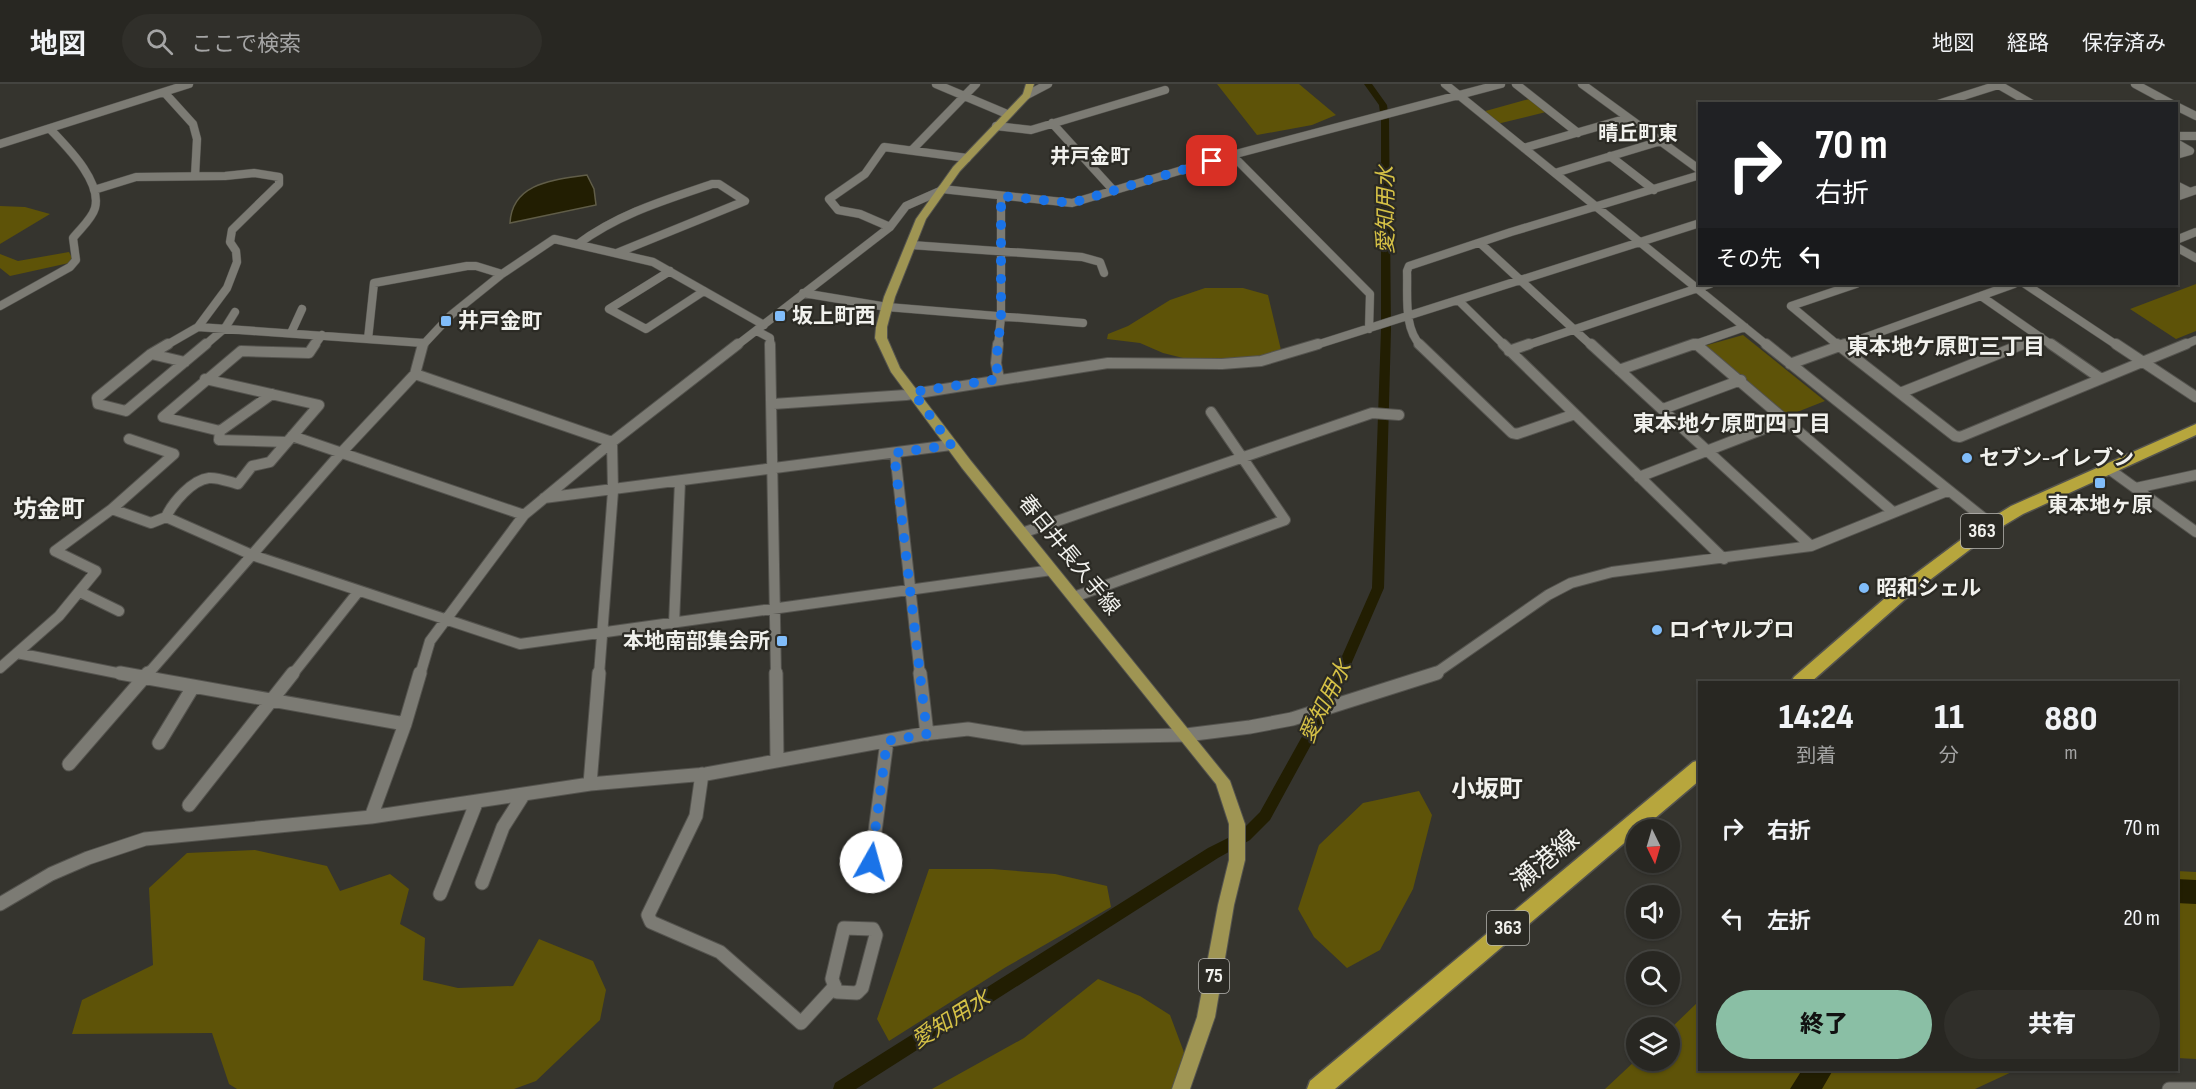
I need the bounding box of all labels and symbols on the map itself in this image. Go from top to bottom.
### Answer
district label: 晴丘町東 [1598,122,1678,146]
pin [1186,135,1237,186]
district label: 井戸金町 [1050,145,1130,169]
water label: 愛知用水 [1373,164,1400,254]
place label: 坂上町西 [792,304,876,329]
place label: 井戸金町 [458,309,542,334]
marker: 坂上町西 [773,309,787,323]
marker: 井戸金町 [439,314,453,328]
district label: 東本地ケ原町三丁目 [1847,334,2045,361]
district label: 東本地ケ原町四丁目 [1633,411,1831,438]
place label: セブン-イレブン [1979,446,2134,471]
marker: セブン-イレブン [1960,451,1974,465]
marker: 東本地ヶ原 [2093,476,2107,490]
street label: 春日井長久手線 [1013,490,1125,620]
place label: 東本地ヶ原 [2048,493,2153,518]
district label: 坊金町 [13,495,85,524]
road number: 363 [1961,514,2003,548]
place label: 昭和シェル [1876,576,1981,601]
marker: 昭和シェル [1857,581,1871,595]
place label: ロイヤルプロ [1669,618,1794,643]
marker: ロイヤルプロ [1650,623,1664,637]
place label: 本地南部集会所 [623,629,770,654]
marker: 本地南部集会所 [775,634,789,648]
water label: 愛知用水 [1294,655,1359,747]
district label: 小坂町 [1451,775,1523,804]
north arrow [1626,819,1680,873]
street label: 瀬港線 [1506,824,1586,898]
position arrow [839,830,903,894]
road number: 363 [1487,911,1529,945]
road number: 75 [1199,959,1229,993]
water label: 愛知用水 [907,984,997,1055]

